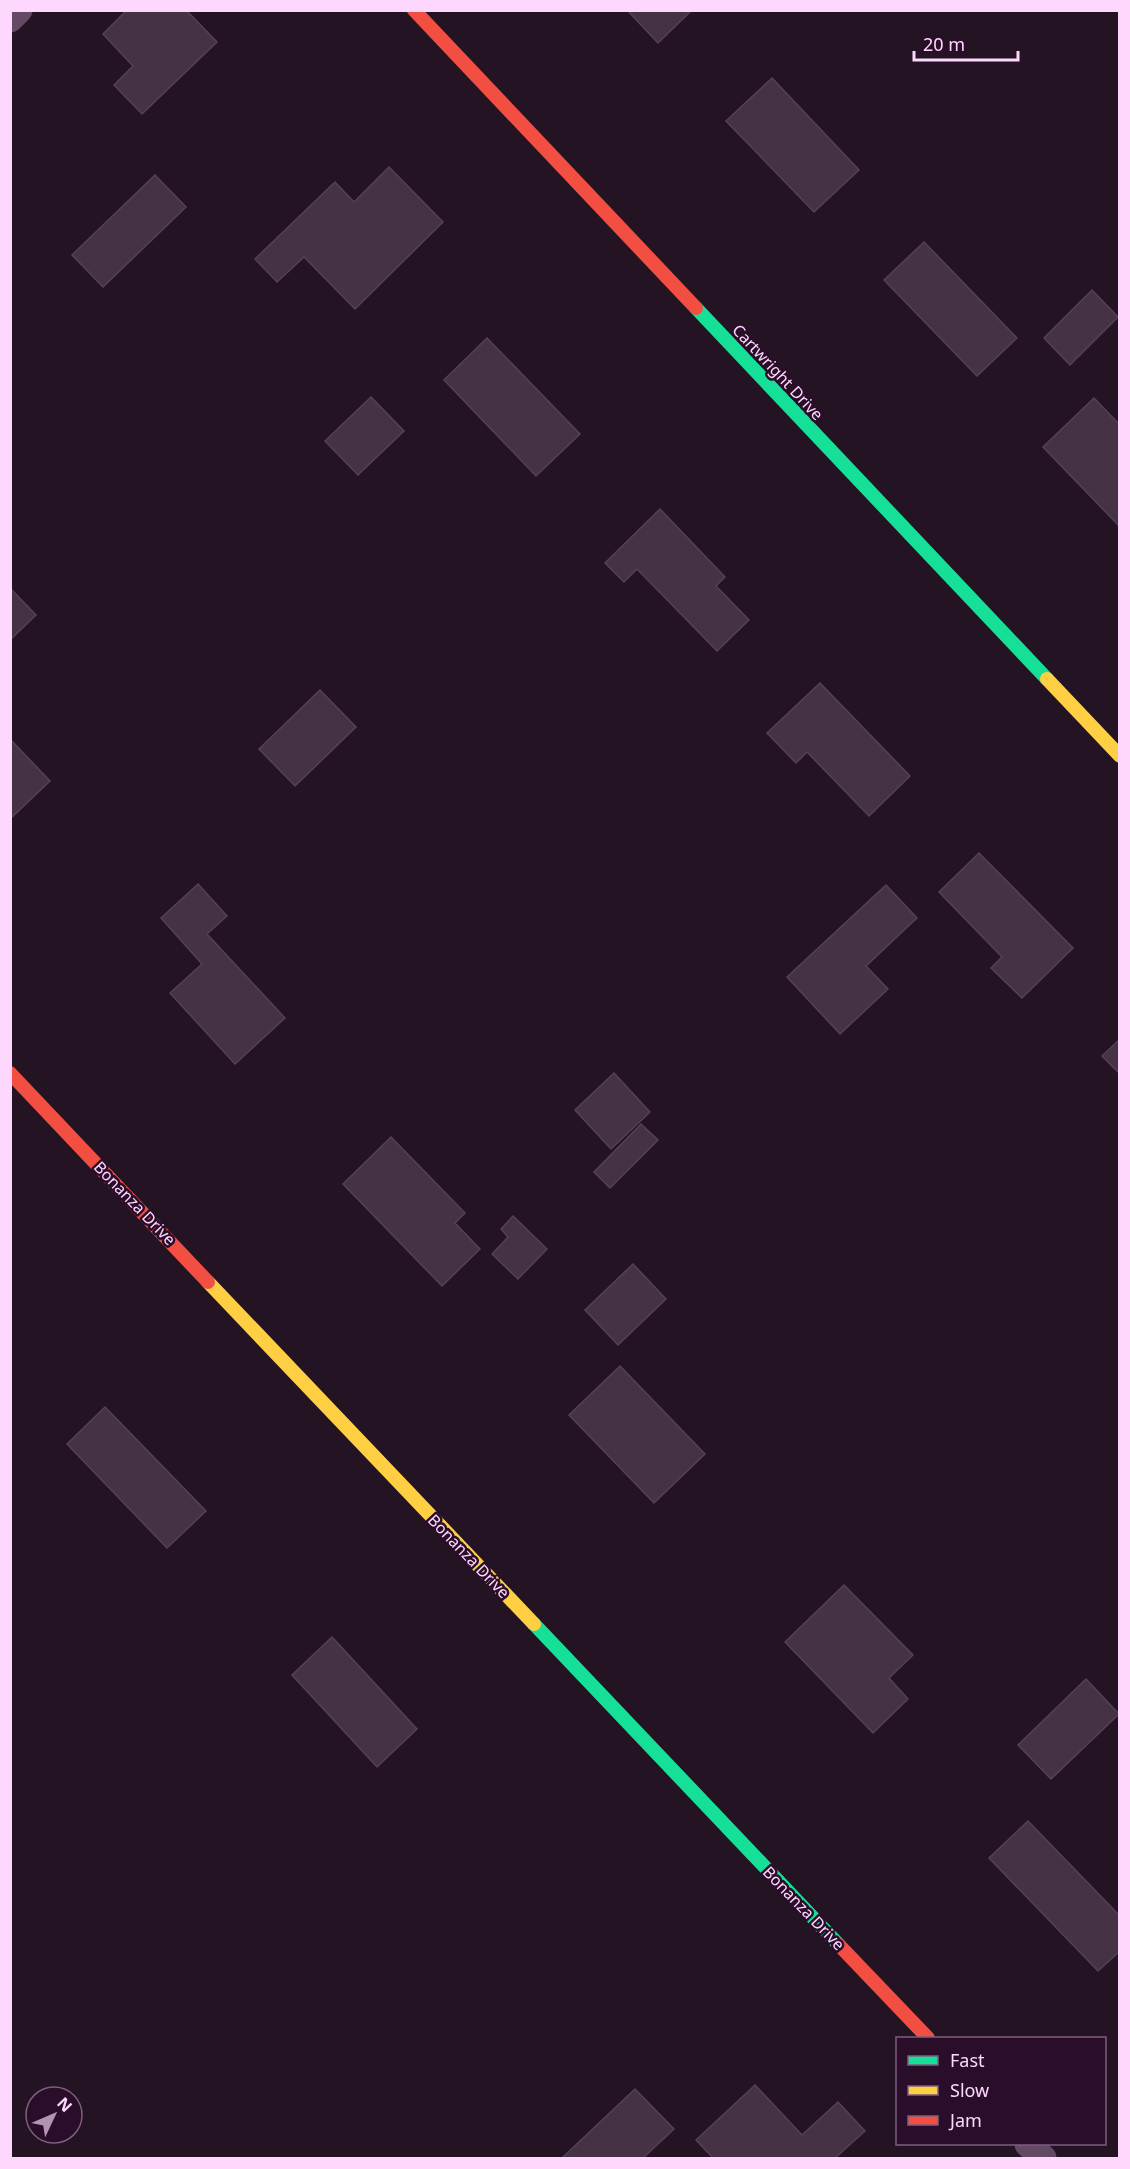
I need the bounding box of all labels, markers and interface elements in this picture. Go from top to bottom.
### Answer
scale bar [914,24,1018,62]
text: 20 m [923,32,965,56]
street label: Cartwright Drive [728,319,828,425]
street label: Bonanza Drive [89,1156,181,1250]
street label: Bonanza Drive [423,1509,515,1603]
street label: Bonanza Drive [758,1861,850,1955]
legend [896,2037,1106,2145]
text: Fast [950,2048,985,2072]
text: Slow [950,2078,989,2102]
north arrow [24,2085,84,2145]
text: N [52,2092,77,2117]
text: Jam [948,2108,982,2132]

